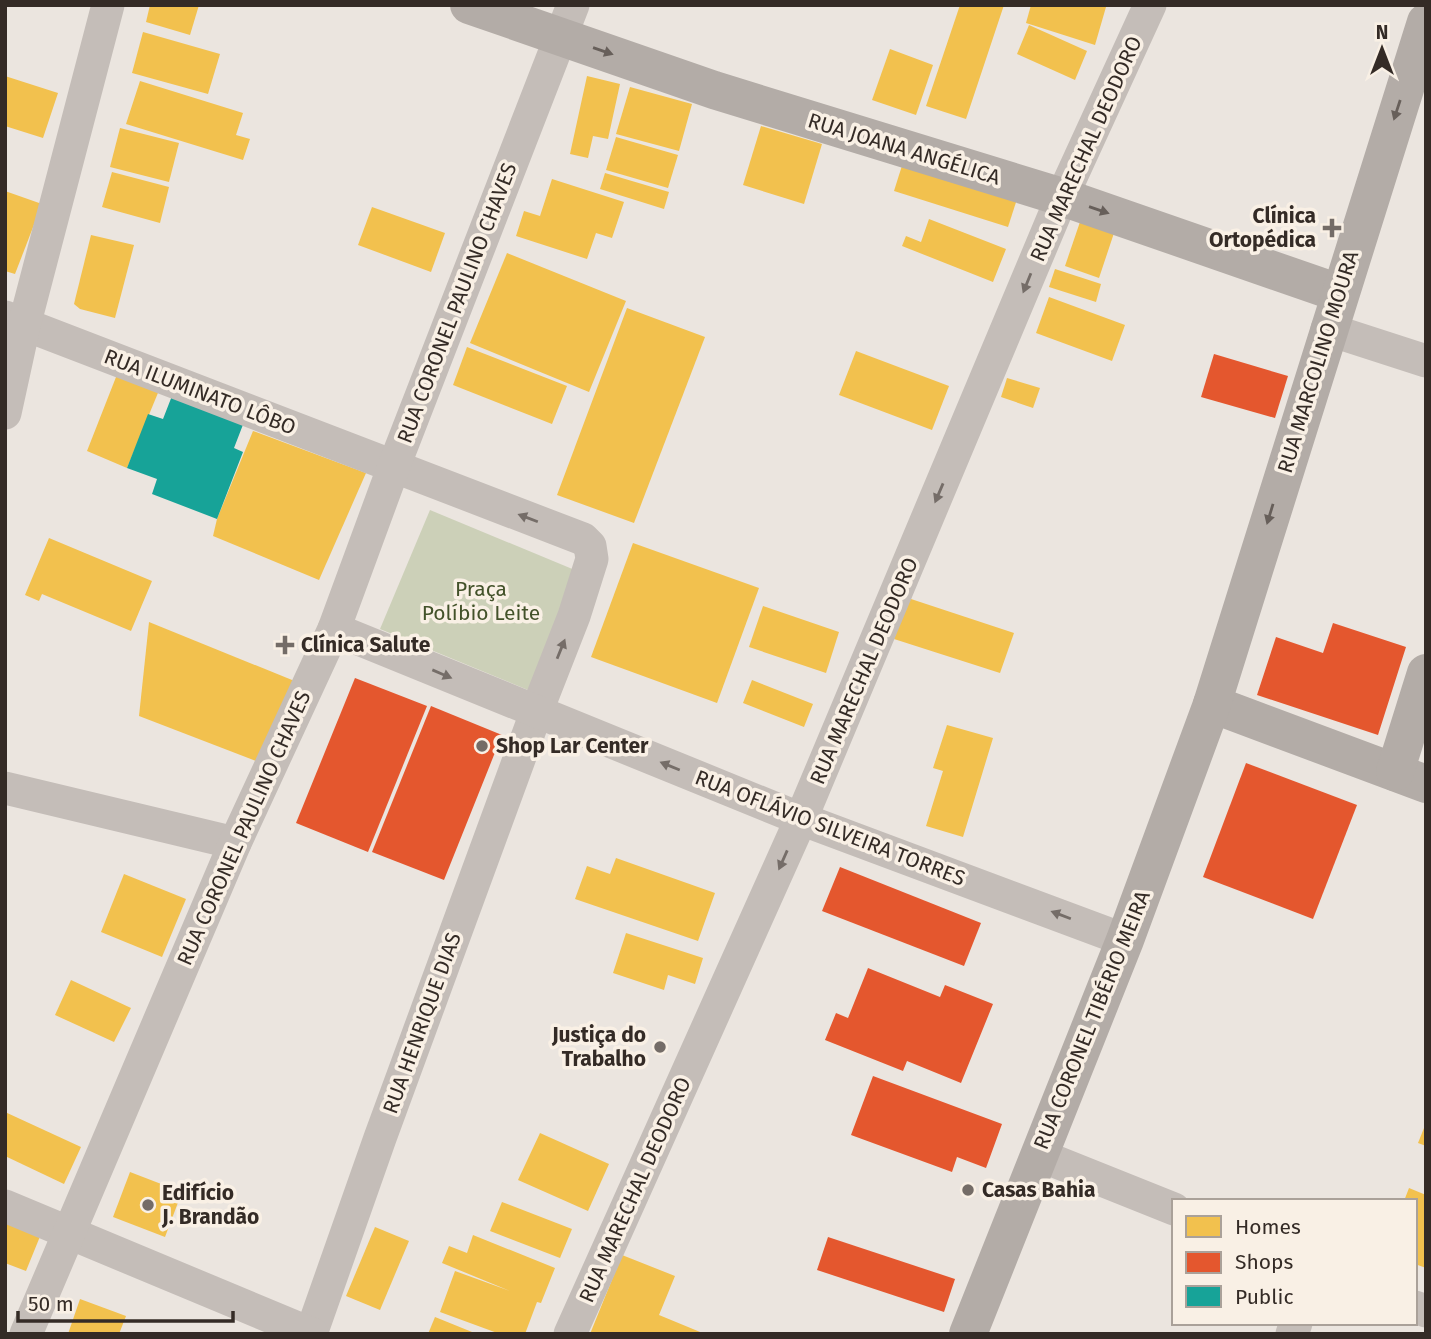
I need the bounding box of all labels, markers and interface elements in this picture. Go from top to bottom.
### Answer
north arrow [1347,14,1417,84]
text: N [1376,21,1388,44]
street label: RUA MARECHAL DEODORO [1024,32,1148,266]
one-way arrow [592,46,613,57]
one-way arrow [1392,100,1402,121]
street label: RUA JOANA ANGÉLICA [805,107,1003,191]
street label: RUA CORONEL PAULINO CHAVES [391,159,523,447]
place label: Clínica Ortopédica [1209,203,1316,253]
one-way arrow [1089,205,1110,216]
marker: Clínica Ortopédica [1322,218,1342,238]
street label: RUA MARCOLINO MOURA [1272,248,1364,476]
one-way arrow [1021,273,1033,293]
street label: RUA ILUMINATO LÔBO [100,343,300,441]
one-way arrow [933,483,945,503]
one-way arrow [1265,504,1275,525]
one-way arrow [518,512,539,523]
street label: RUA MARECHAL DEODORO [804,554,924,788]
park label: Praça Políbio Leite [422,576,540,626]
place label: Clínica Salute [301,632,431,658]
marker: Clínica Salute [275,635,295,655]
one-way arrow [556,639,567,660]
one-way arrow [431,668,452,679]
street label: RUA CORONEL PAULINO CHAVES [172,687,316,969]
place label: Shop Lar Center [496,733,649,759]
marker: Shop Lar Center [474,738,490,754]
one-way arrow [659,760,680,771]
street label: RUA OFLÁVIO SILVEIRA TORRES [691,764,969,892]
one-way arrow [777,850,789,870]
street label: RUA CORONEL TIBÉRIO MEIRA [1028,887,1156,1153]
one-way arrow [1051,910,1072,921]
street label: RUA HENRIQUE DIAS [377,929,467,1117]
place label: Justiça do Trabalho [551,1022,646,1072]
marker: Justiça do Trabalho [652,1039,668,1055]
street label: RUA MARECHAL DEODORO [573,1073,697,1307]
place label: Casas Bahia [982,1177,1096,1203]
place label: Edifício J. Brandão [161,1180,259,1230]
marker: Casas Bahia [960,1182,976,1198]
marker: Edifício J. Brandão [140,1197,156,1213]
legend [1172,1199,1417,1325]
text: Homes [1235,1214,1301,1240]
text: Shops [1235,1249,1293,1275]
scale bar [18,1280,233,1324]
text: Public [1235,1284,1293,1310]
text: 50 m [28,1291,74,1317]

